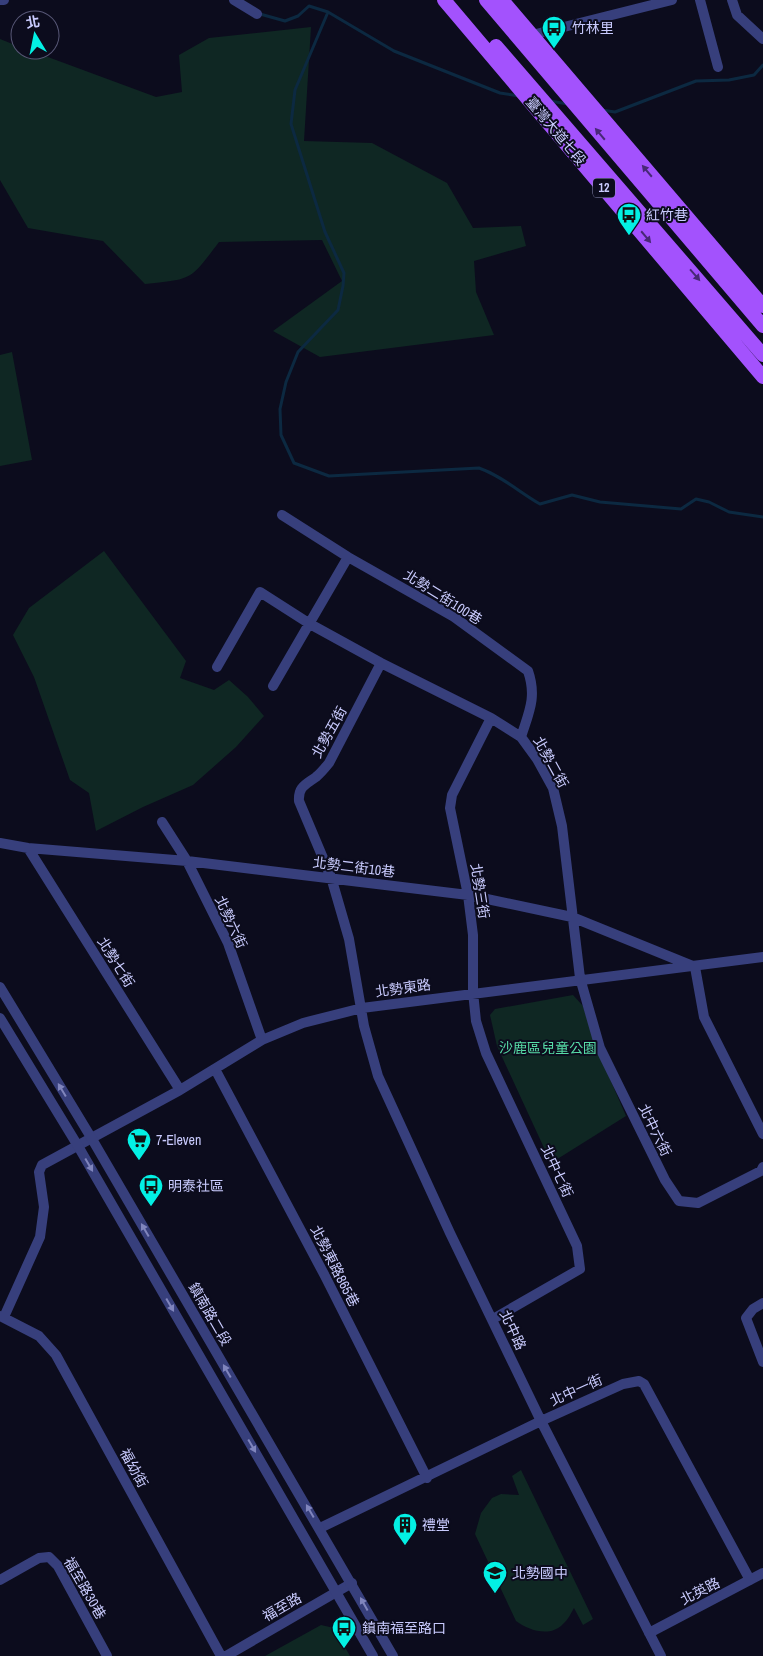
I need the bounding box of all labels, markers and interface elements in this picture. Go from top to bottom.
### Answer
north arrow [10,10,60,60]
text: 北 [24,12,41,32]
bus stop icon: 竹林里 [541,15,567,49]
place label: 竹林里 [572,19,614,37]
street label: 臺灣大道七段 [522,93,590,169]
one-way arrow [595,128,606,141]
one-way arrow [642,165,653,177]
road number: 12 [593,178,615,198]
bus stop icon: 紅竹巷 [616,202,642,236]
place label: 紅竹巷 [646,206,688,224]
one-way arrow [640,231,651,243]
one-way arrow [689,268,700,281]
street label: 北勢二街100巷 [400,566,486,628]
street label: 北勢五街 [308,703,350,761]
street label: 北勢二街 [530,733,572,791]
street label: 北勢二街10巷 [312,853,396,881]
street label: 北勢三街 [467,862,493,920]
street label: 北勢六街 [211,893,251,951]
street label: 北勢七街 [94,933,138,991]
street label: 北勢東路 [374,975,432,1001]
park label: 沙鹿區兒童公園 [499,1039,597,1057]
one-way arrow [58,1084,67,1097]
street label: 北中六街 [635,1101,675,1159]
supermarket icon: 7-Eleven [126,1127,152,1161]
place label: 7-Eleven [156,1131,201,1149]
street label: 北中七街 [537,1142,577,1200]
one-way arrow [85,1157,93,1172]
bus stop icon: 明泰社區 [138,1173,164,1207]
place label: 明泰社區 [168,1177,224,1195]
street label: 北勢東路865巷 [307,1222,363,1310]
one-way arrow [141,1224,150,1237]
street label: 鎮南路二段 [185,1279,235,1349]
one-way arrow [166,1299,175,1312]
street label: 北中路 [496,1307,530,1353]
one-way arrow [223,1364,232,1377]
street label: 北中一街 [547,1370,605,1410]
one-way arrow [247,1440,256,1453]
street label: 福幼街 [116,1445,152,1491]
one-way arrow [305,1504,314,1517]
building icon: 禮堂 [392,1512,418,1546]
place label: 禮堂 [422,1516,450,1534]
street label: 福至路30巷 [60,1554,110,1622]
school or university icon: 北勢國中 [482,1560,508,1594]
place label: 北勢國中 [512,1564,568,1582]
street label: 北英路 [677,1573,723,1609]
street label: 福至路 [259,1589,305,1625]
one-way arrow [360,1597,368,1611]
bus stop icon: 鎮南福至路口 [331,1615,357,1649]
place label: 鎮南福至路口 [362,1619,446,1637]

